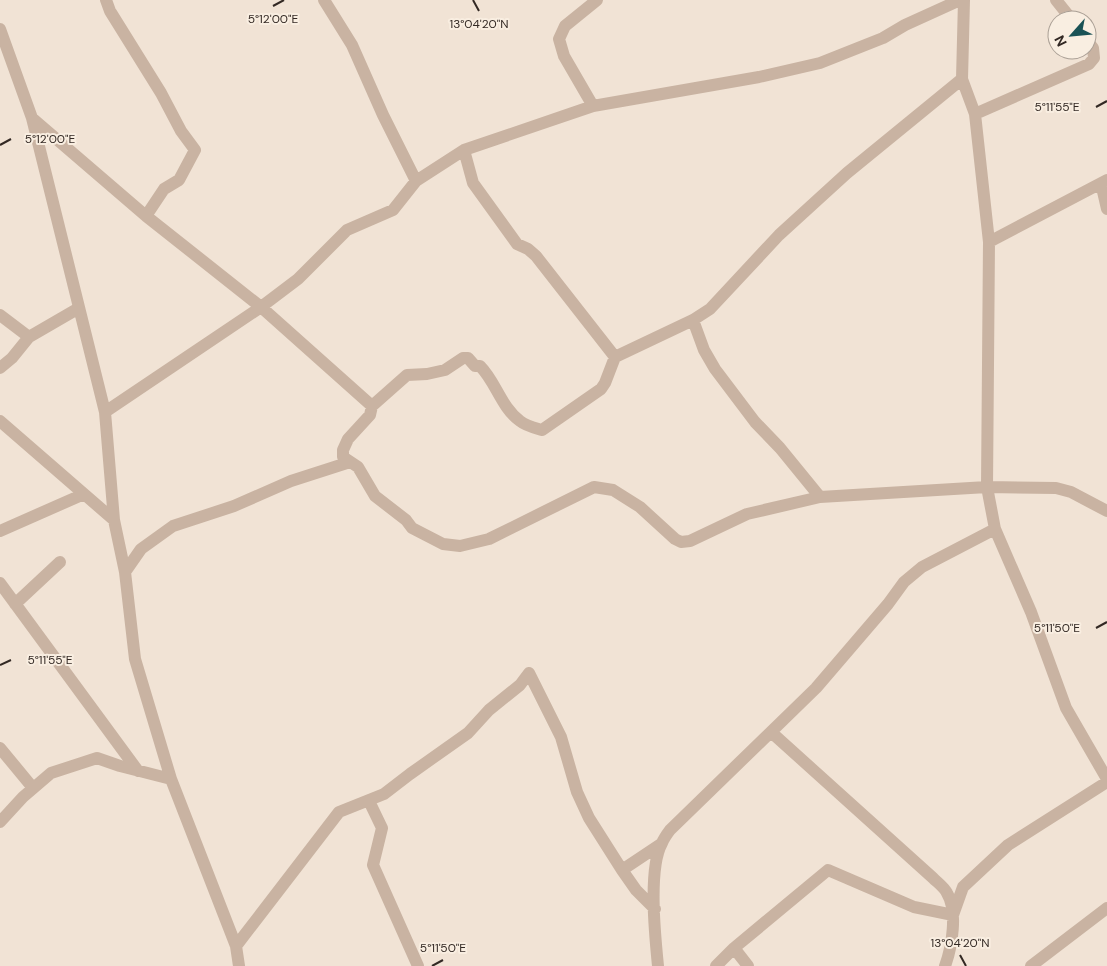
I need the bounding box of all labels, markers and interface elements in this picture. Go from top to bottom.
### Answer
north arrow [1047,10,1097,60]
text: 5°12'00"E [248,11,299,27]
text: 13°04'20"N [449,16,509,32]
text: N [1050,32,1071,50]
text: 5°11'55"E [1034,99,1080,115]
text: 5°12'00"E [25,131,76,147]
text: 5°11'50"E [1034,620,1080,636]
text: 5°11'55"E [27,652,73,668]
text: 13°04'20"N [930,935,990,951]
text: 5°11'50"E [420,940,466,956]

